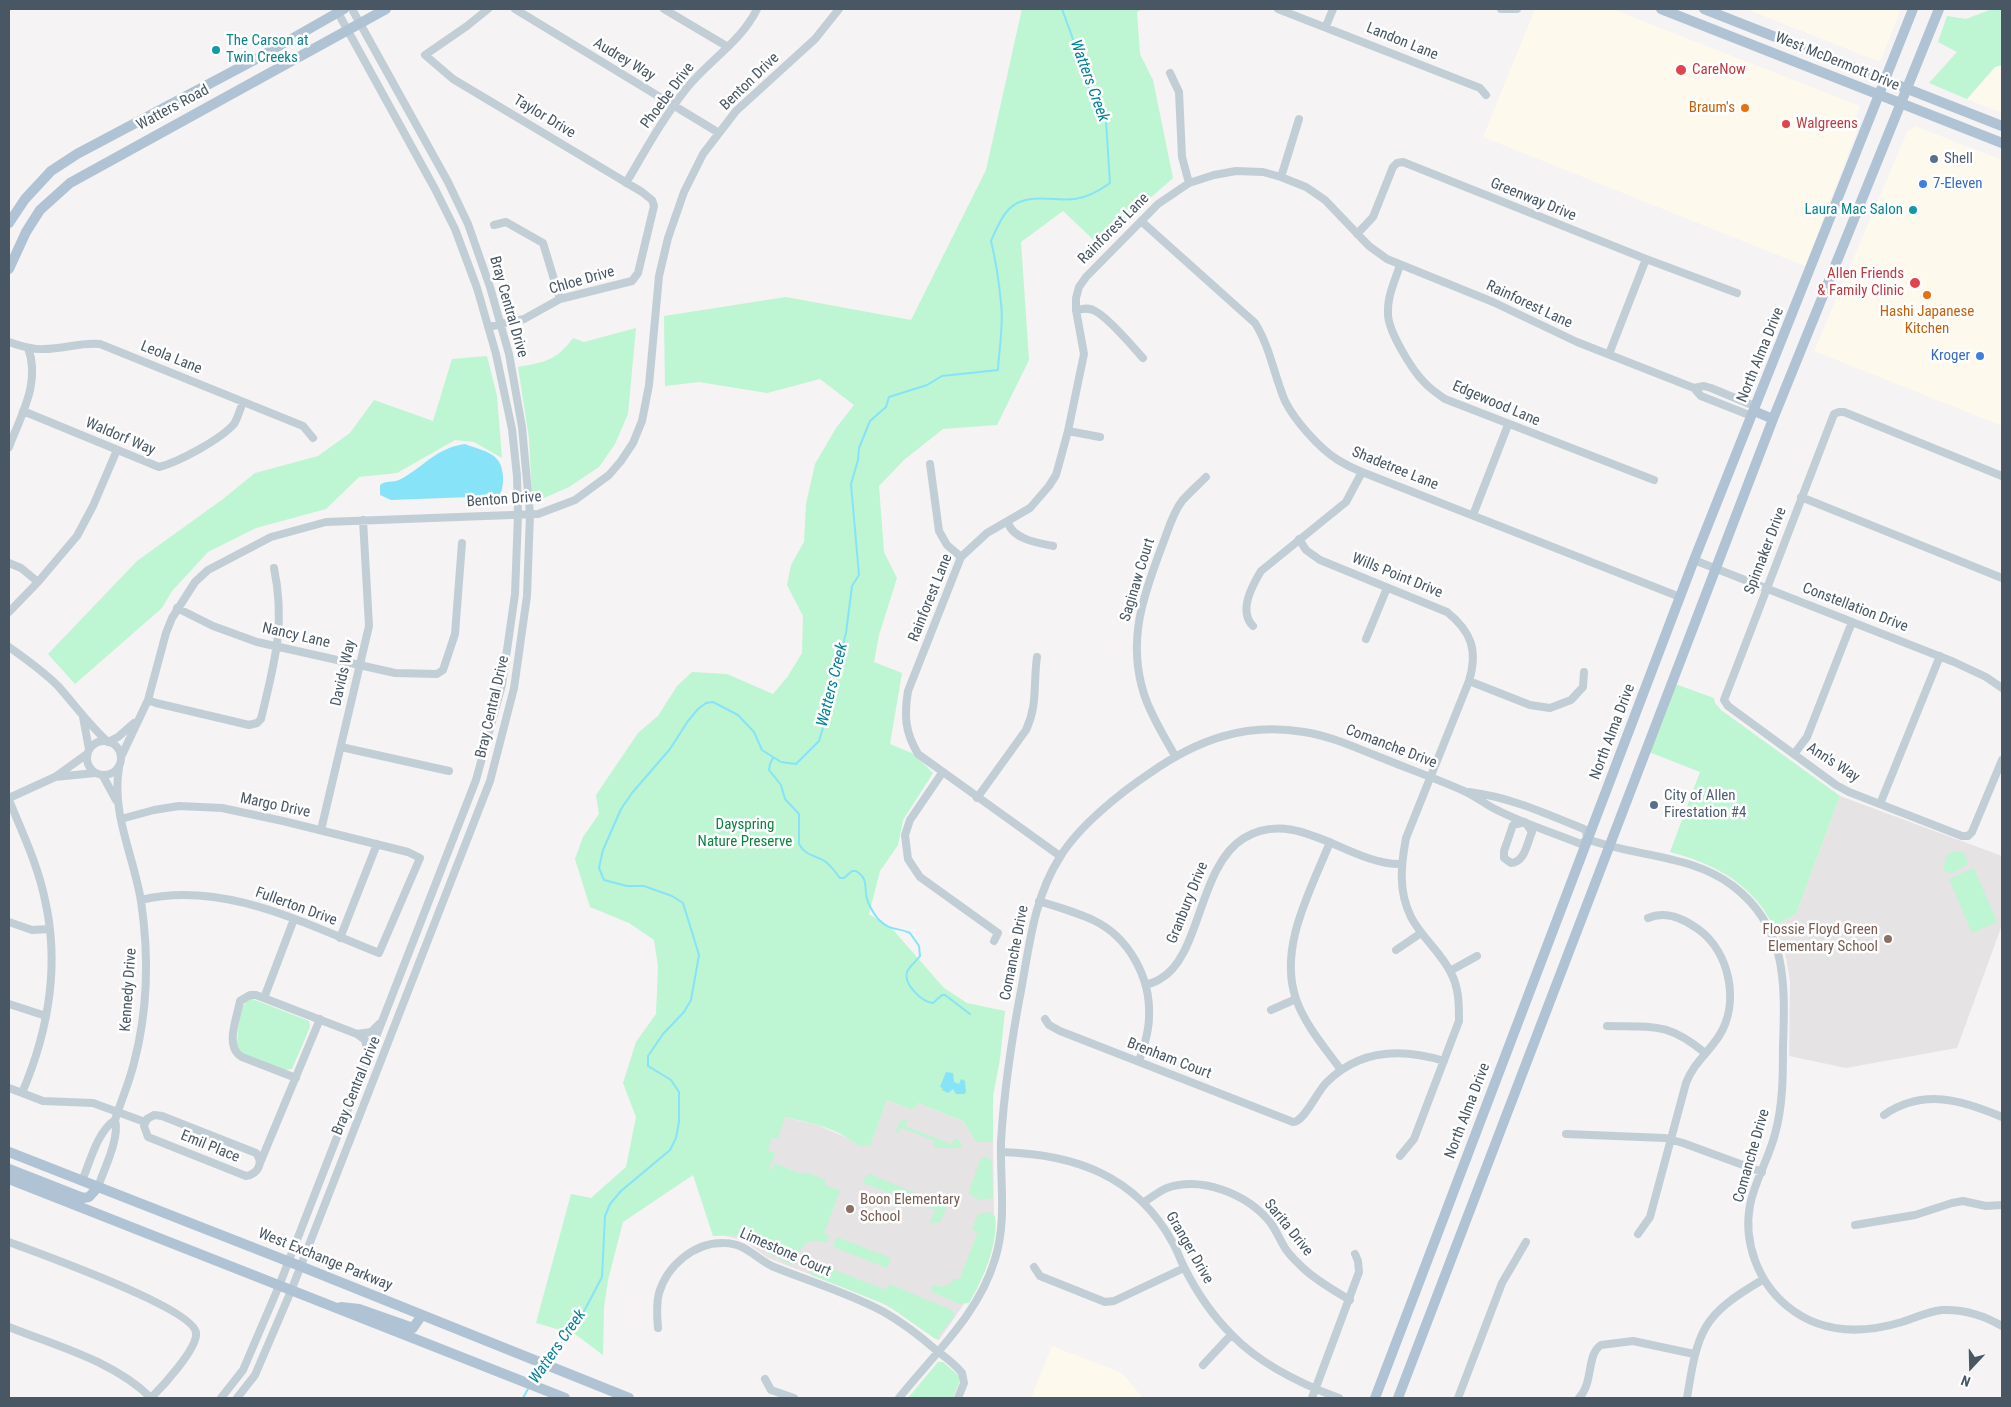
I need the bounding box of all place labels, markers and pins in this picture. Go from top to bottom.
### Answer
place label: The Carson at Twin Creeks [226,32,308,67]
marker: The Carson at Twin Creeks [210,44,222,56]
place label: CareNow [1692,61,1746,79]
marker: CareNow [1674,63,1688,77]
place label: Braum's [1689,99,1735,117]
marker: Braum's [1739,102,1751,114]
place label: Walgreens [1796,115,1858,133]
marker: Walgreens [1780,118,1792,130]
place label: Shell [1944,150,1973,168]
marker: Shell [1928,153,1940,165]
place label: 7-Eleven [1933,175,1983,193]
marker: 7-Eleven [1917,178,1929,190]
place label: Laura Mac Salon [1804,201,1903,219]
marker: Laura Mac Salon [1907,204,1919,216]
place label: Allen Friends & Family Clinic [1817,265,1904,300]
marker: Allen Friends & Family Clinic [1908,276,1922,290]
marker: Hashi Japanese Kitchen [1921,289,1933,301]
place label: Hashi Japanese Kitchen [1880,303,1974,338]
place label: Kroger [1931,347,1970,365]
marker: Kroger [1974,350,1986,362]
place label: City of Allen Firestation #4 [1664,787,1746,822]
marker: City of Allen Firestation #4 [1648,799,1660,811]
place label: Flossie Floyd Green Elementary School [1762,921,1878,956]
marker: Flossie Floyd Green Elementary School [1882,933,1894,945]
place label: Boon Elementary School [860,1191,960,1226]
marker: Boon Elementary School [844,1203,856,1215]

